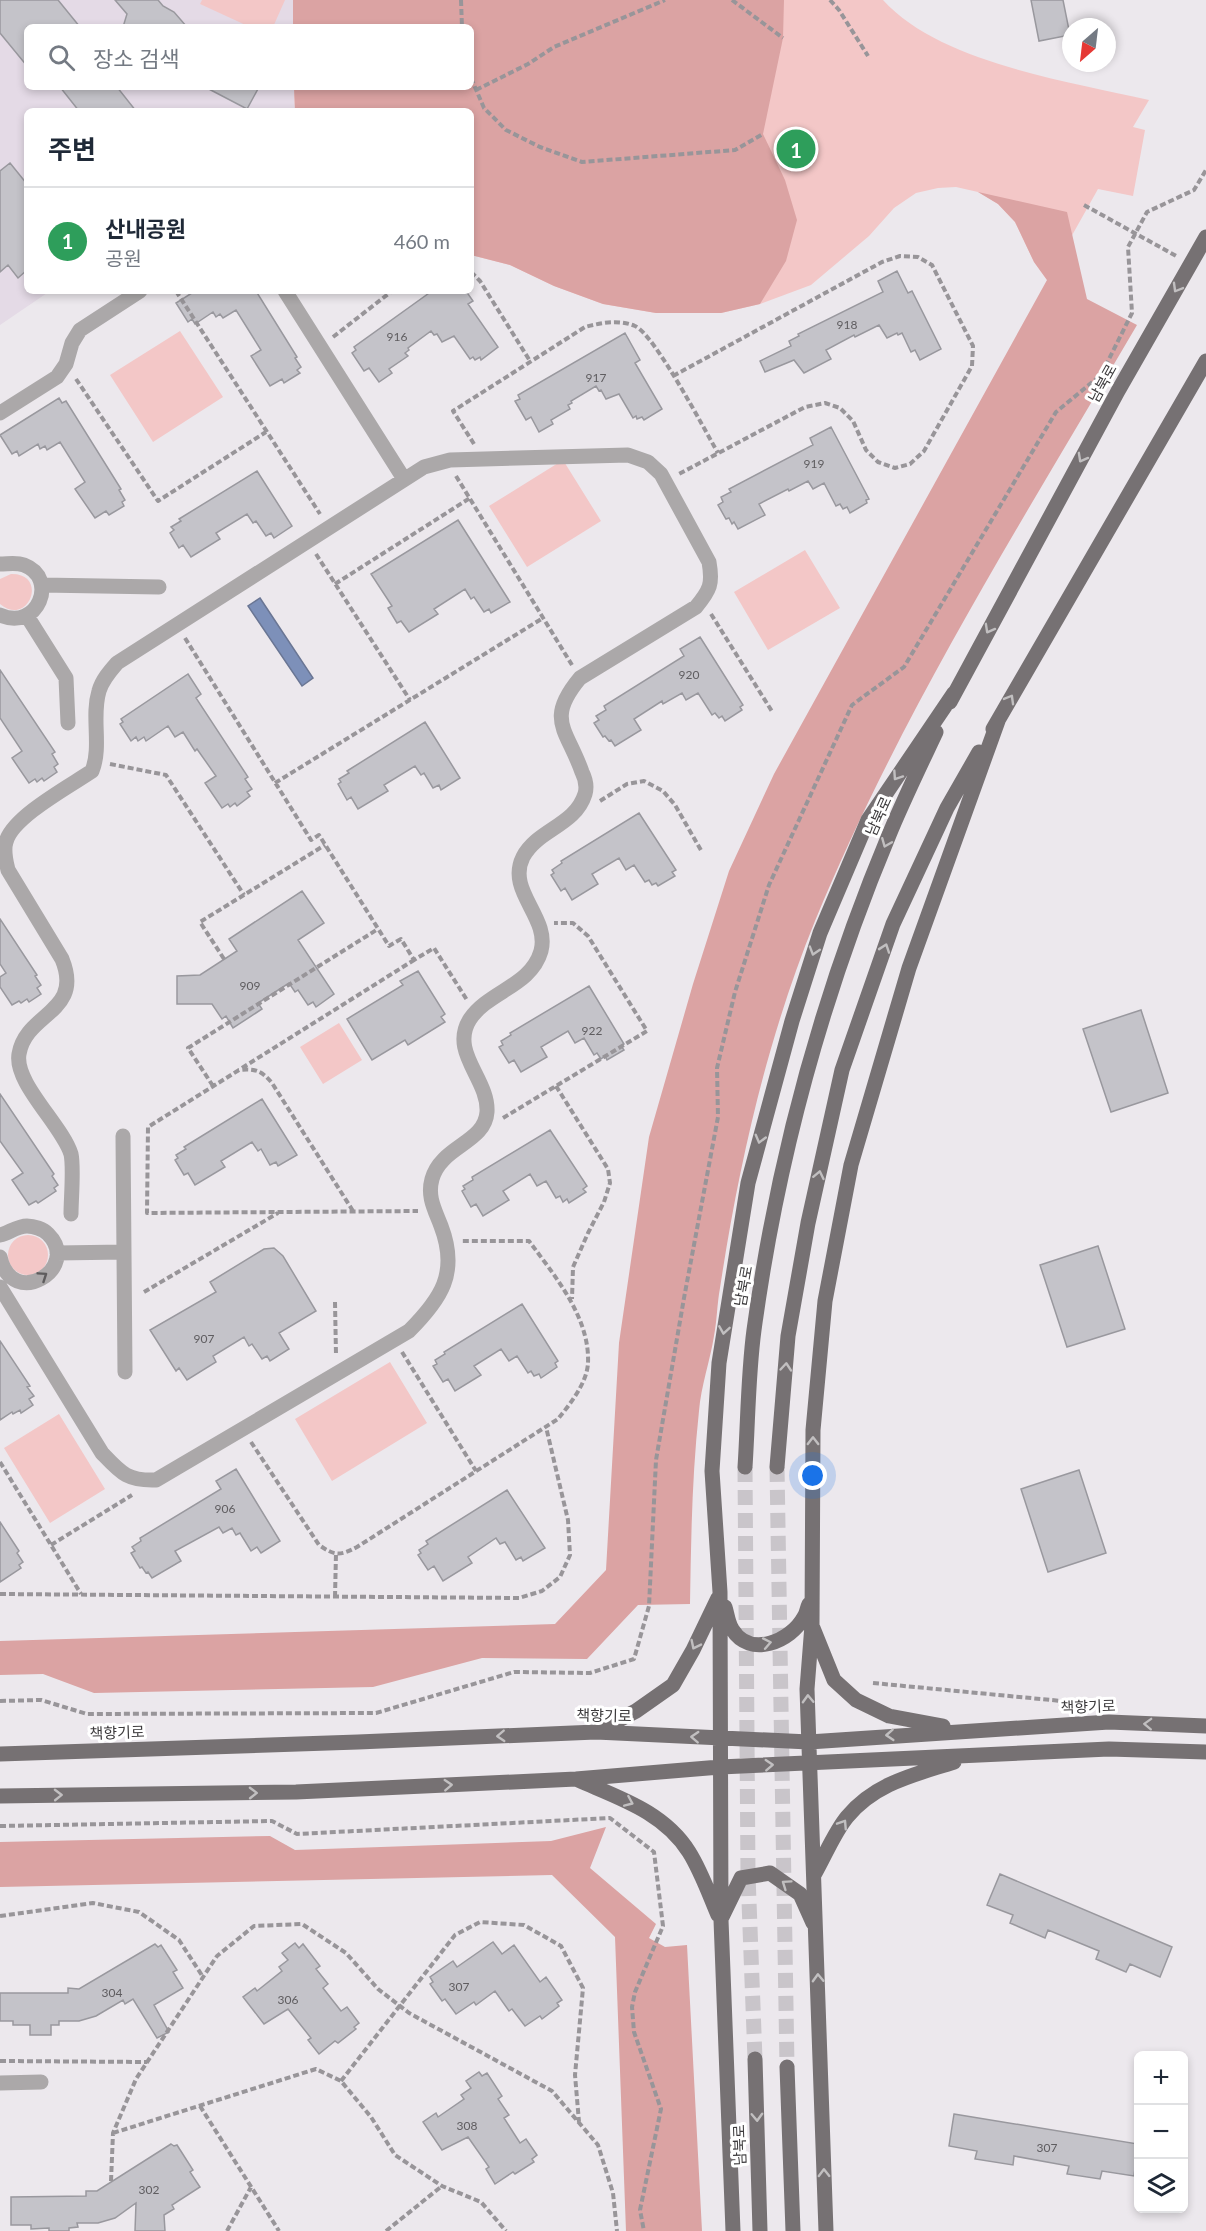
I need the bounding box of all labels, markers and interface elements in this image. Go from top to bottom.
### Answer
north arrow [1062,18,1116,72]
search box [24,24,474,90]
icon: search [45,41,78,74]
text: 장소 검색 [93,45,180,72]
pin: 1 [776,126,816,172]
text: 주변 [48,133,96,165]
text: 산내공원 [105,215,186,242]
text: 1 [62,229,73,253]
text: 460 m [394,229,450,253]
text: 공원 [105,246,142,270]
one-way arrow [1173,282,1184,292]
house number: 918 [837,317,857,332]
house number: 916 [387,329,407,344]
street label: 남북로 [1084,361,1120,405]
house number: 917 [586,370,606,385]
one-way arrow [1078,452,1089,462]
house number: 919 [804,456,824,471]
one-way arrow [985,623,996,633]
house number: 920 [679,667,699,682]
one-way arrow [1003,695,1015,705]
one-way arrow [893,770,904,781]
street label: 남북로 [861,793,895,839]
one-way arrow [881,836,893,847]
one-way arrow [877,943,890,954]
one-way arrow [809,946,821,956]
house number: 909 [240,978,260,993]
house number: 922 [582,1023,602,1038]
one-way arrow [755,1134,768,1144]
one-way arrow [811,1170,824,1180]
street label: 남북로 [731,1264,755,1308]
one-way arrow [36,1273,47,1284]
one-way arrow [719,1326,731,1335]
house number: 907 [194,1331,214,1346]
one-way arrow [779,1362,792,1372]
one-way arrow [807,1437,819,1446]
your location [798,1461,827,1490]
house number: 906 [215,1501,235,1516]
one-way arrow [762,1637,772,1650]
one-way arrow [691,1639,703,1650]
one-way arrow [801,1694,814,1703]
street label: 책향기로 [1060,1696,1116,1716]
street label: 책향기로 [576,1706,632,1724]
one-way arrow [1143,1717,1152,1730]
street label: 책향기로 [89,1722,145,1742]
one-way arrow [885,1729,894,1742]
one-way arrow [496,1730,505,1742]
one-way arrow [691,1731,700,1744]
one-way arrow [764,1759,773,1772]
one-way arrow [444,1779,453,1792]
one-way arrow [249,1787,258,1799]
one-way arrow [54,1789,63,1801]
one-way arrow [623,1795,634,1807]
one-way arrow [836,1820,848,1830]
one-way arrow [781,1880,792,1891]
one-way arrow [812,1973,824,1982]
house number: 307 [449,1979,469,1994]
house number: 304 [102,1985,122,2000]
house number: 306 [278,1992,298,2007]
map controls [1134,2051,1188,2213]
button: + [1134,2051,1188,2105]
button: − [1134,2105,1188,2159]
one-way arrow [750,2113,763,2122]
house number: 308 [457,2118,477,2133]
street label: 남북로 [729,2124,749,2166]
house number: 307 [1037,2140,1057,2155]
button: layers [1134,2159,1188,2213]
one-way arrow [818,2168,831,2177]
house number: 302 [139,2182,159,2197]

